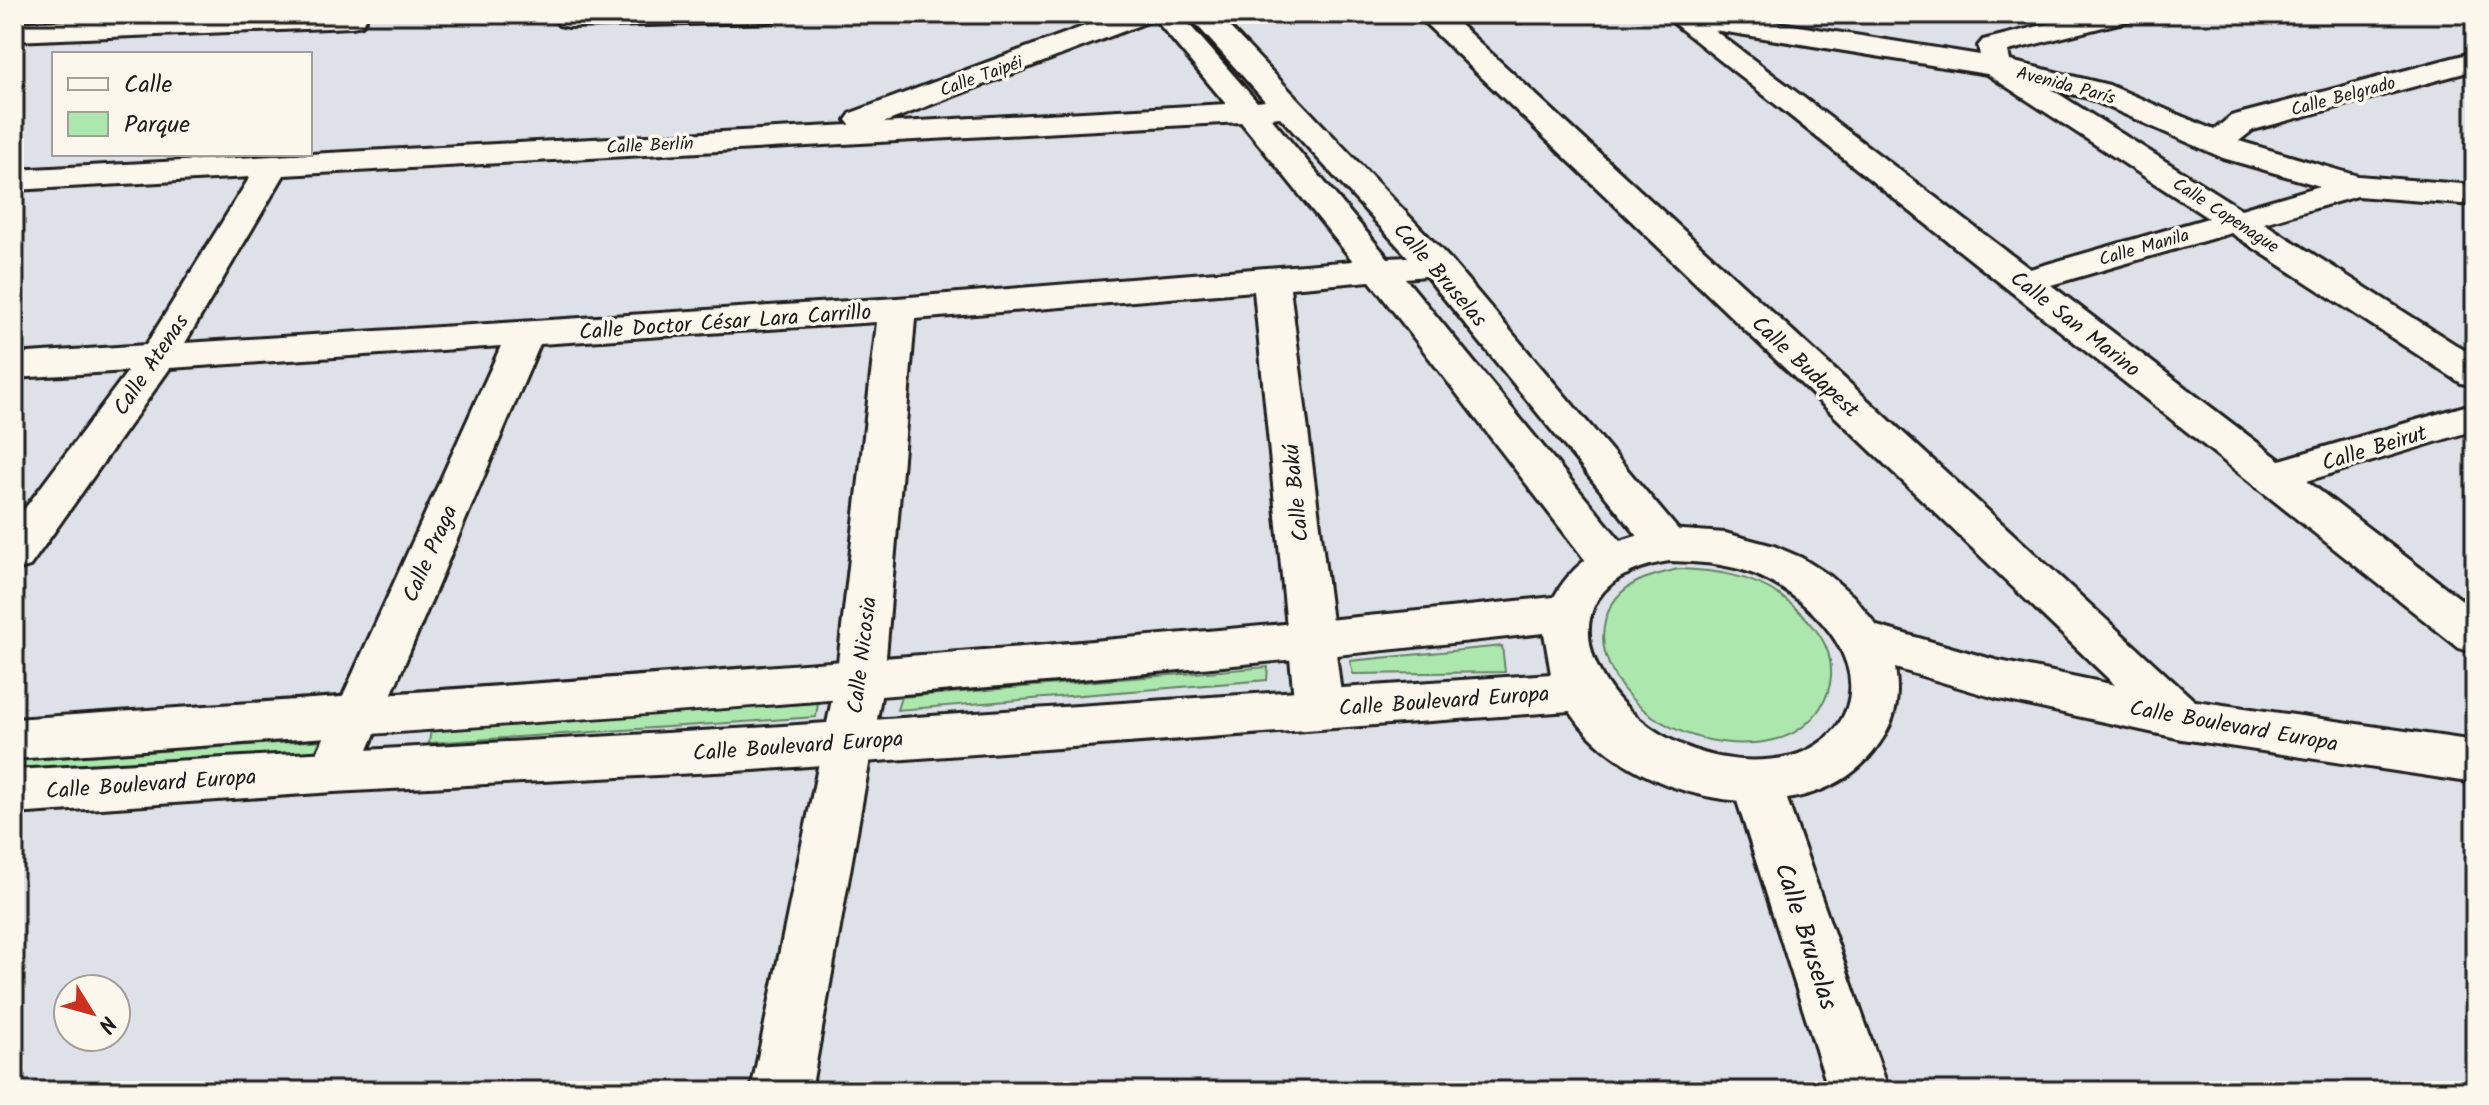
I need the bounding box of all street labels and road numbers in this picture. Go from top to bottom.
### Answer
street label: Calle Taipéi [936,49,1028,106]
street label: Avenida París [2013,59,2119,114]
street label: Calle Belgrado [2288,70,2399,125]
street label: Calle Berlín [606,130,694,163]
street label: Calle Copenague [2166,171,2284,262]
street label: Calle Bruselas [1384,215,1495,336]
street label: Calle Manila [2096,222,2193,275]
street label: Calle San Marino [2002,263,2147,387]
street label: Calle Doctor César Lara Carrillo [578,296,873,351]
street label: Calle Atenas [105,307,199,423]
street label: Calle Budapest [1742,308,1867,428]
street label: Calle Beirut [2318,417,2432,482]
street label: Calle Bakú [1275,442,1320,543]
street label: Calle Praga [394,500,468,608]
street label: Calle Nicosia [839,595,888,716]
street label: Calle Boulevard Europa [1338,678,1551,727]
street label: Calle Boulevard Europa [2127,692,2341,763]
street label: Calle Boulevard Europa [692,723,905,772]
street label: Calle Boulevard Europa [45,761,258,810]
street label: Calle Bruselas [1762,857,1849,1016]

